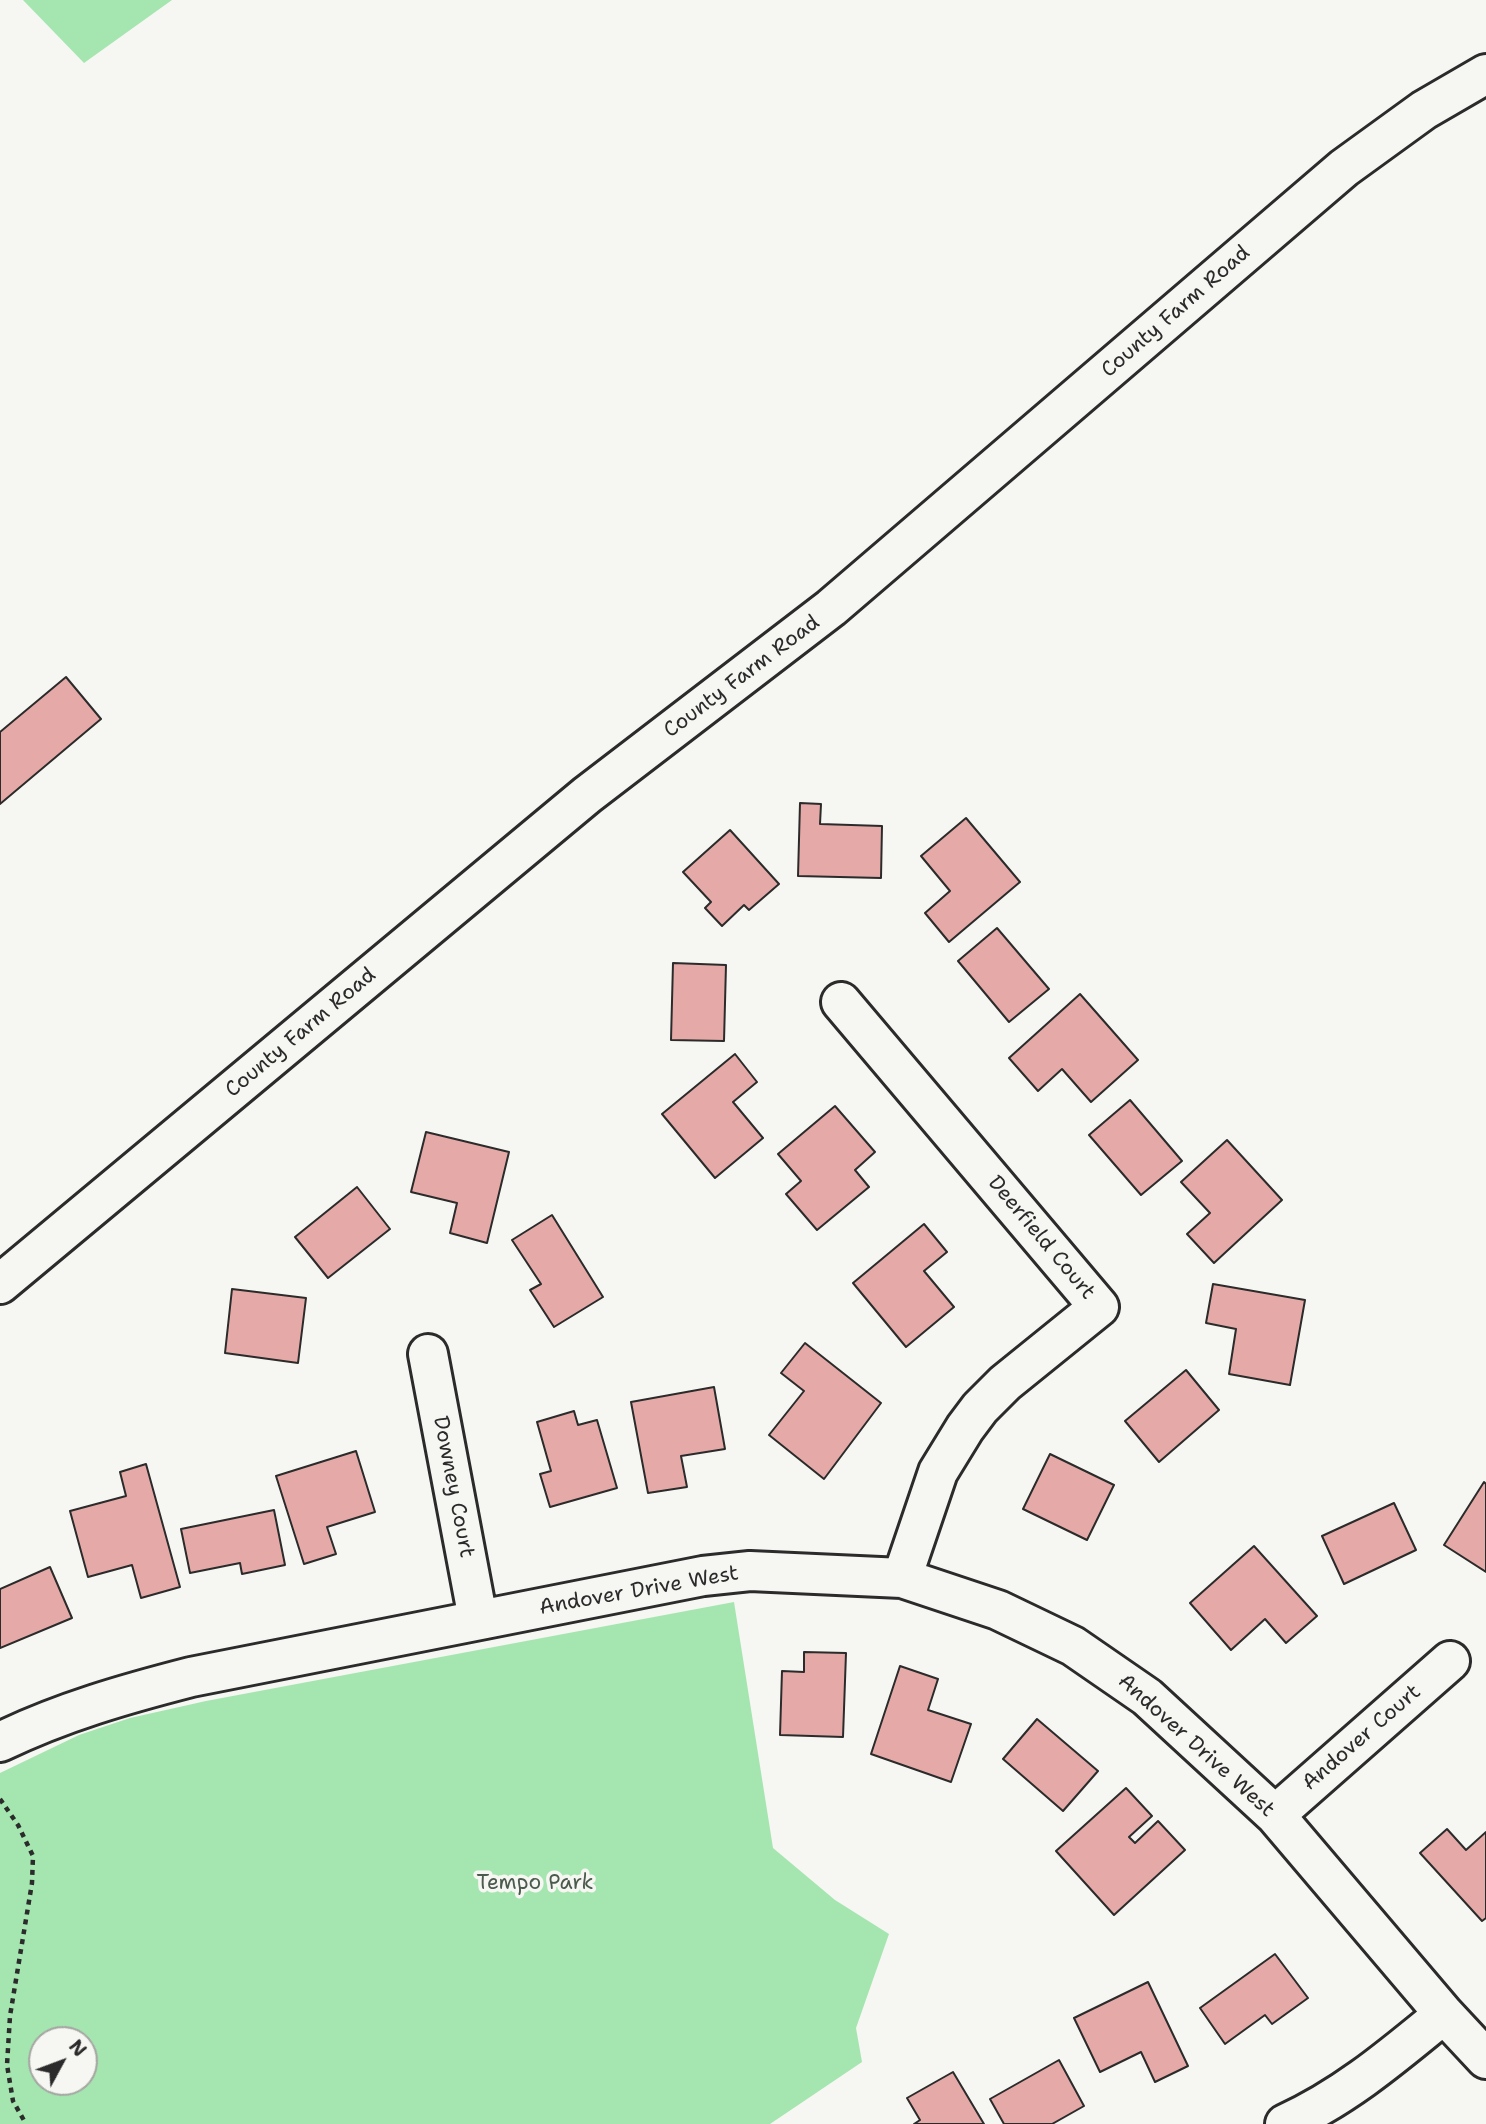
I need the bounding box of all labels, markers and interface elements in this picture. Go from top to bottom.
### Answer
street label: County Farm Road [1097,241,1255,383]
street label: County Farm Road [659,610,825,744]
street label: County Farm Road [221,963,381,1103]
street label: Deerfield Court [982,1171,1100,1305]
street label: Downey Court [427,1414,479,1560]
street label: Andover Drive West [537,1561,741,1621]
street label: Andover Drive West [1113,1669,1279,1823]
street label: Andover Court [1298,1680,1426,1796]
park label: Tempo Park [477,1871,593,1897]
north arrow [28,2026,98,2096]
text: N [63,2034,92,2062]

